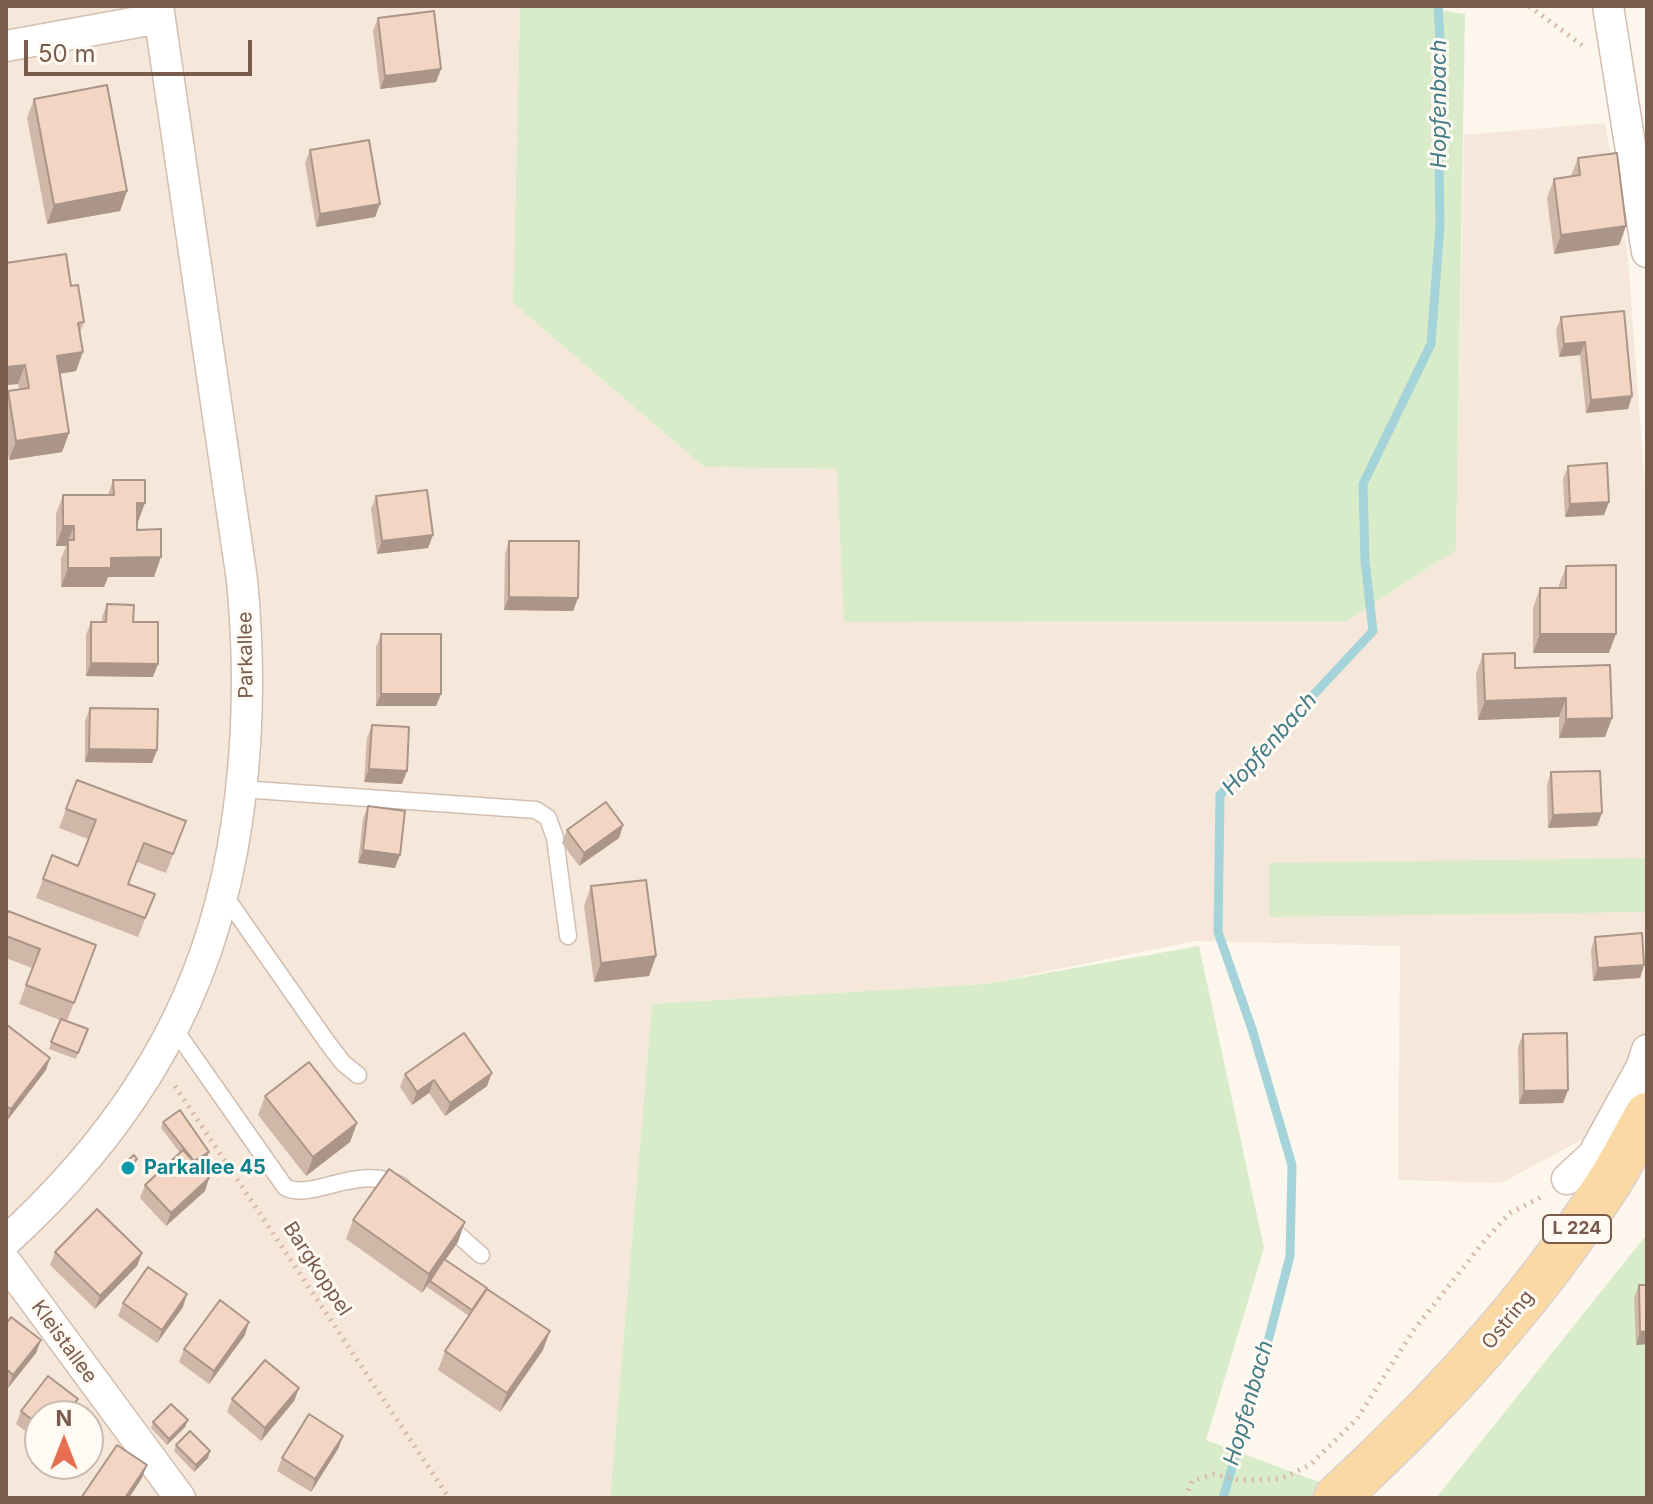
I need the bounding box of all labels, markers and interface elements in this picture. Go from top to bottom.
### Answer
scale bar [28,24,256,74]
text: 50 m [38,39,96,68]
water label: Hopfenbach [1426,40,1452,168]
street label: Parkallee [233,611,259,699]
water label: Hopfenbach [1217,687,1323,801]
place label: Parkallee 45 [144,1156,266,1180]
marker: Parkallee 45 [119,1159,137,1177]
road number: L 224 [1543,1215,1611,1243]
street label: Bargkoppel [278,1217,356,1321]
street label: Ostring [1477,1286,1539,1354]
street label: Kleistallee [26,1296,102,1388]
water label: Hopfenbach [1219,1337,1279,1469]
north arrow [24,1400,104,1480]
text: N [56,1405,72,1431]

